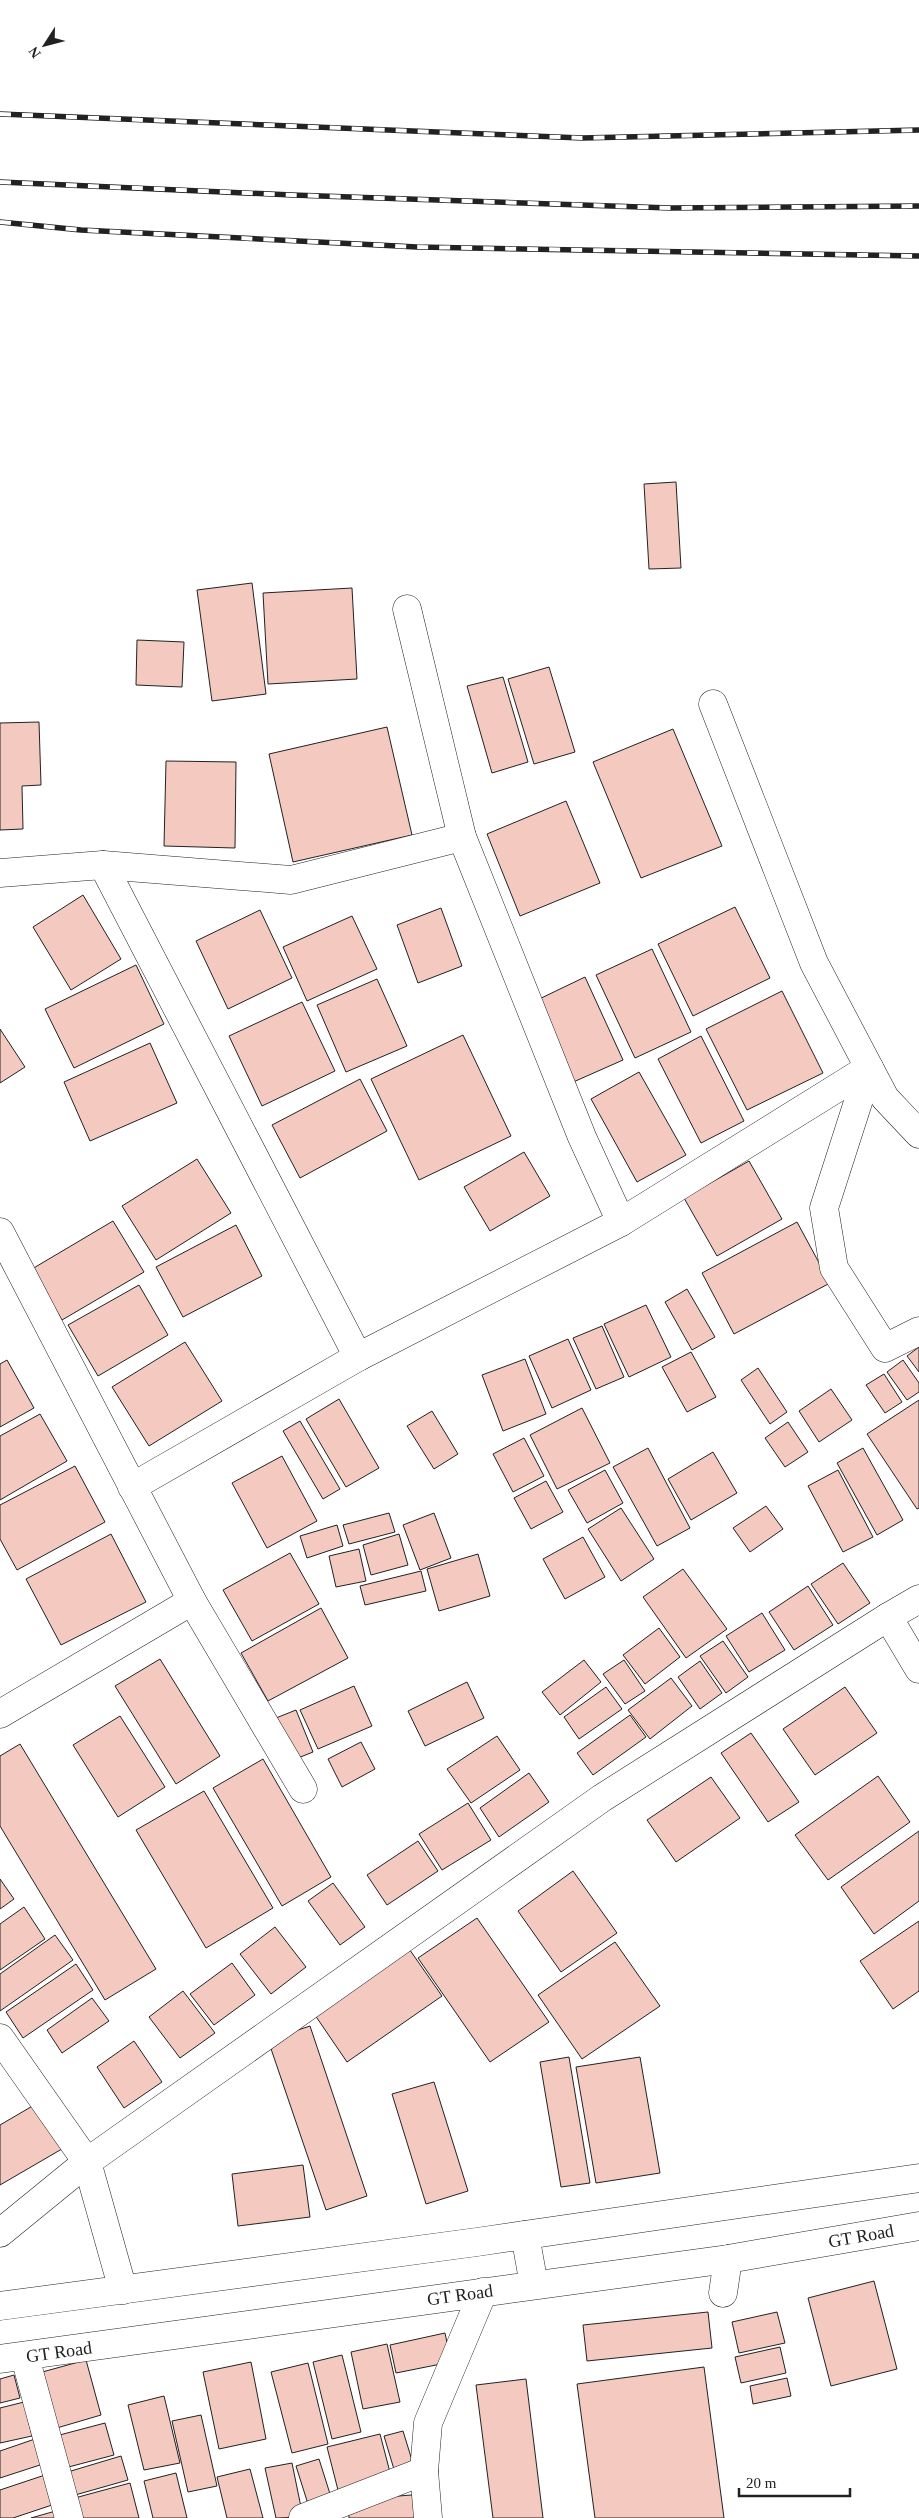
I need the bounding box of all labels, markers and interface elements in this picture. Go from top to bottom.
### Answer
north arrow [20,20,70,70]
text: N [26,44,44,61]
street label: GT Road [827,2220,895,2252]
street label: GT Road [426,2280,494,2310]
street label: GT Road [25,2337,93,2367]
scale bar [739,2466,850,2498]
text: 20 m [746,2475,777,2491]

